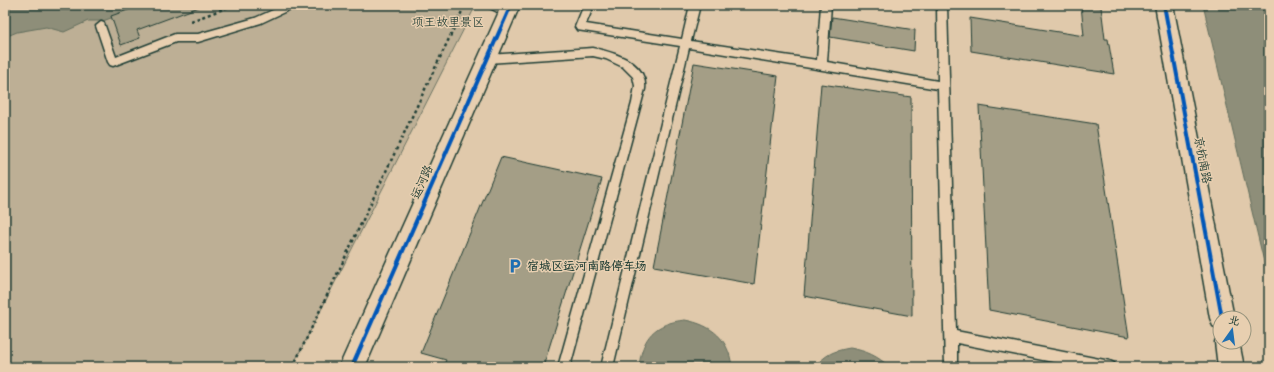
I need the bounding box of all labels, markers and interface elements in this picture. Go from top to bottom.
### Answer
park label: 项王故里景区 [412,15,484,29]
street label: 京杭南路 [1192,135,1214,185]
street label: 运河路 [408,163,436,201]
parking icon: 宿城区运河南路停车场 [506,257,524,275]
place label: 宿城区运河南路停车场 [527,259,647,273]
north arrow [1212,310,1252,350]
text: 北 [1227,313,1241,328]

